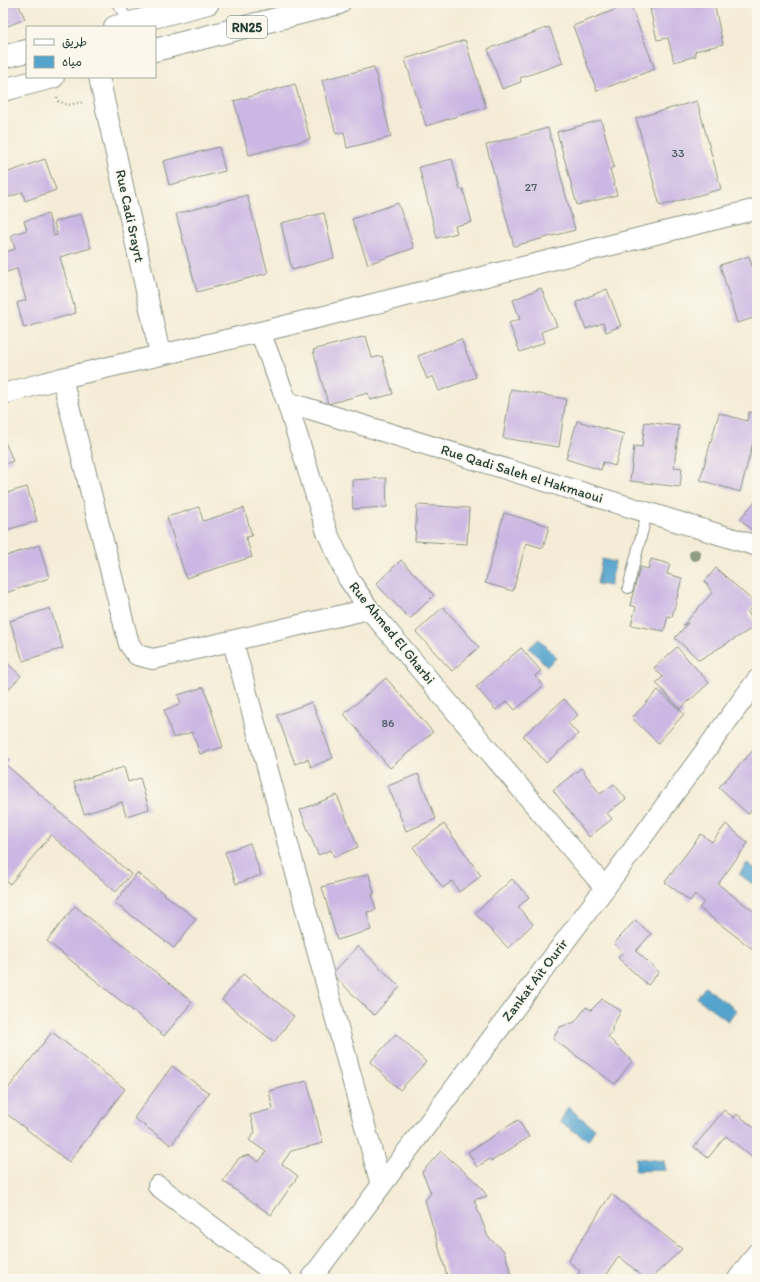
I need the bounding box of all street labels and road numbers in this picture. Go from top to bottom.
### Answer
road number: RN25 [227,16,267,38]
street label: Rue Cadi Srayrt [112,168,148,264]
street label: Rue Qadi Saleh el Hakmaoui [439,441,605,507]
street label: Rue Ahmed El Gharbi [346,578,438,688]
street label: Zankat Aït Ourir [498,935,572,1025]

